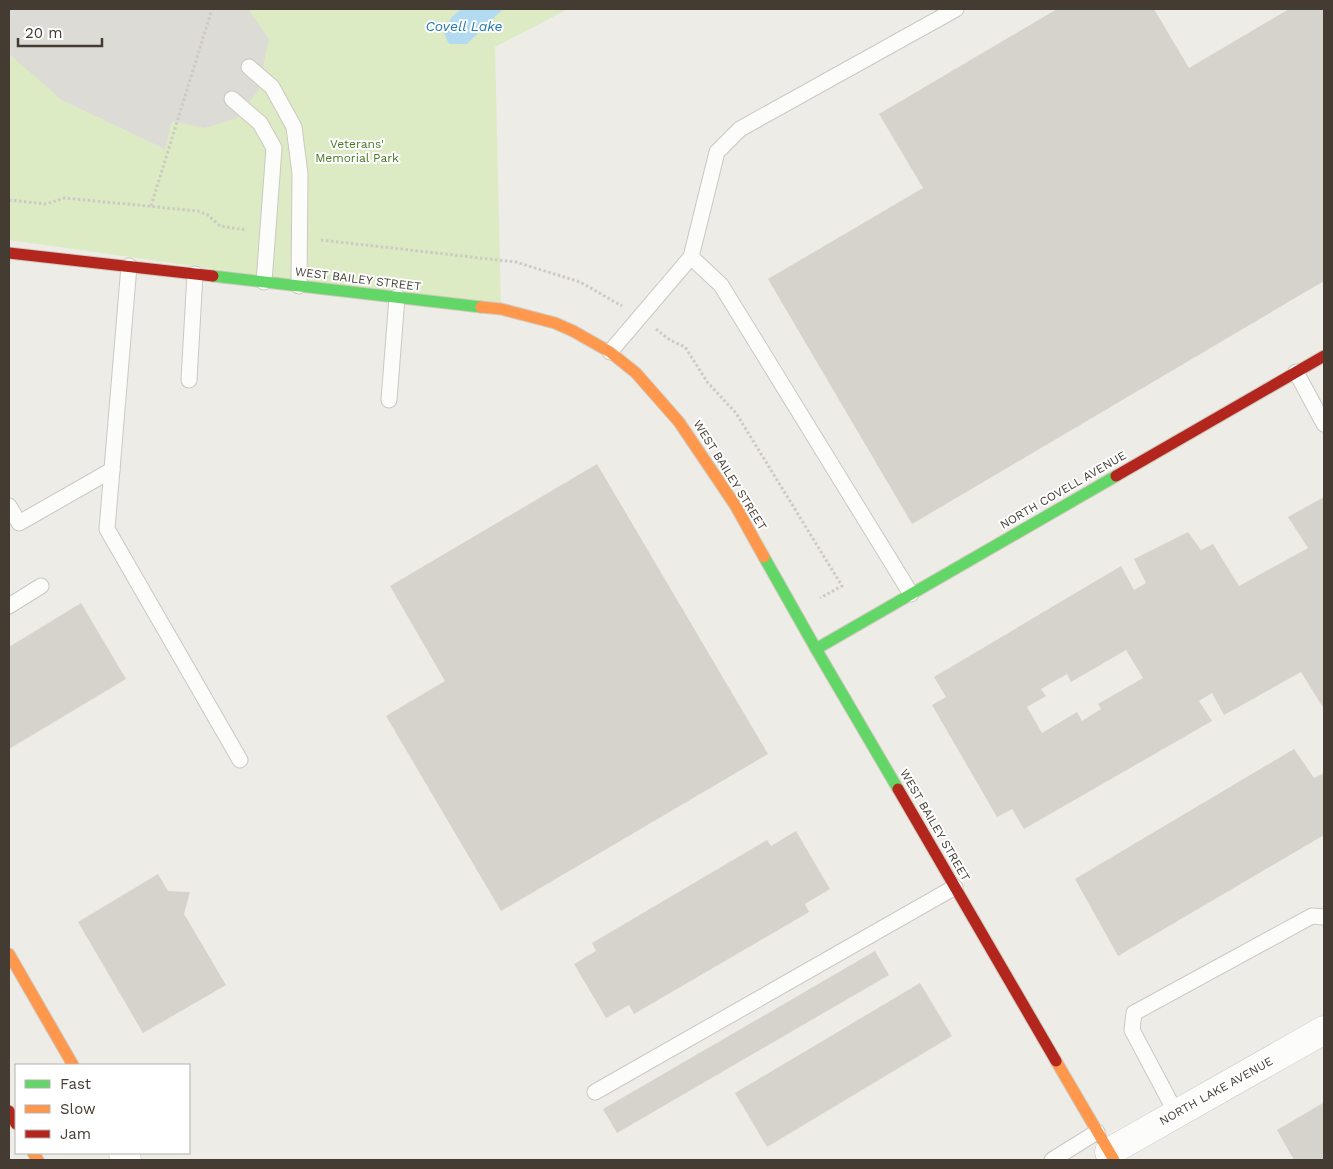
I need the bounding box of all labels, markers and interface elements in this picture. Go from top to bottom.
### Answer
scale bar [18,15,101,47]
water label: Covell Lake [425,18,503,34]
text: 20 m [25,24,63,42]
park label: Veterans' Memorial Park [315,137,399,165]
street label: WEST BAILEY STREET [294,264,422,294]
street label: WEST BAILEY STREET [690,417,770,533]
street label: NORTH COVELL AVENUE [997,448,1129,532]
street label: WEST BAILEY STREET [897,766,973,884]
street label: NORTH LAKE AVENUE [1157,1054,1275,1128]
legend [15,1064,190,1154]
text: Fast [60,1075,92,1093]
text: Slow [60,1100,96,1118]
text: Jam [60,1125,91,1143]

